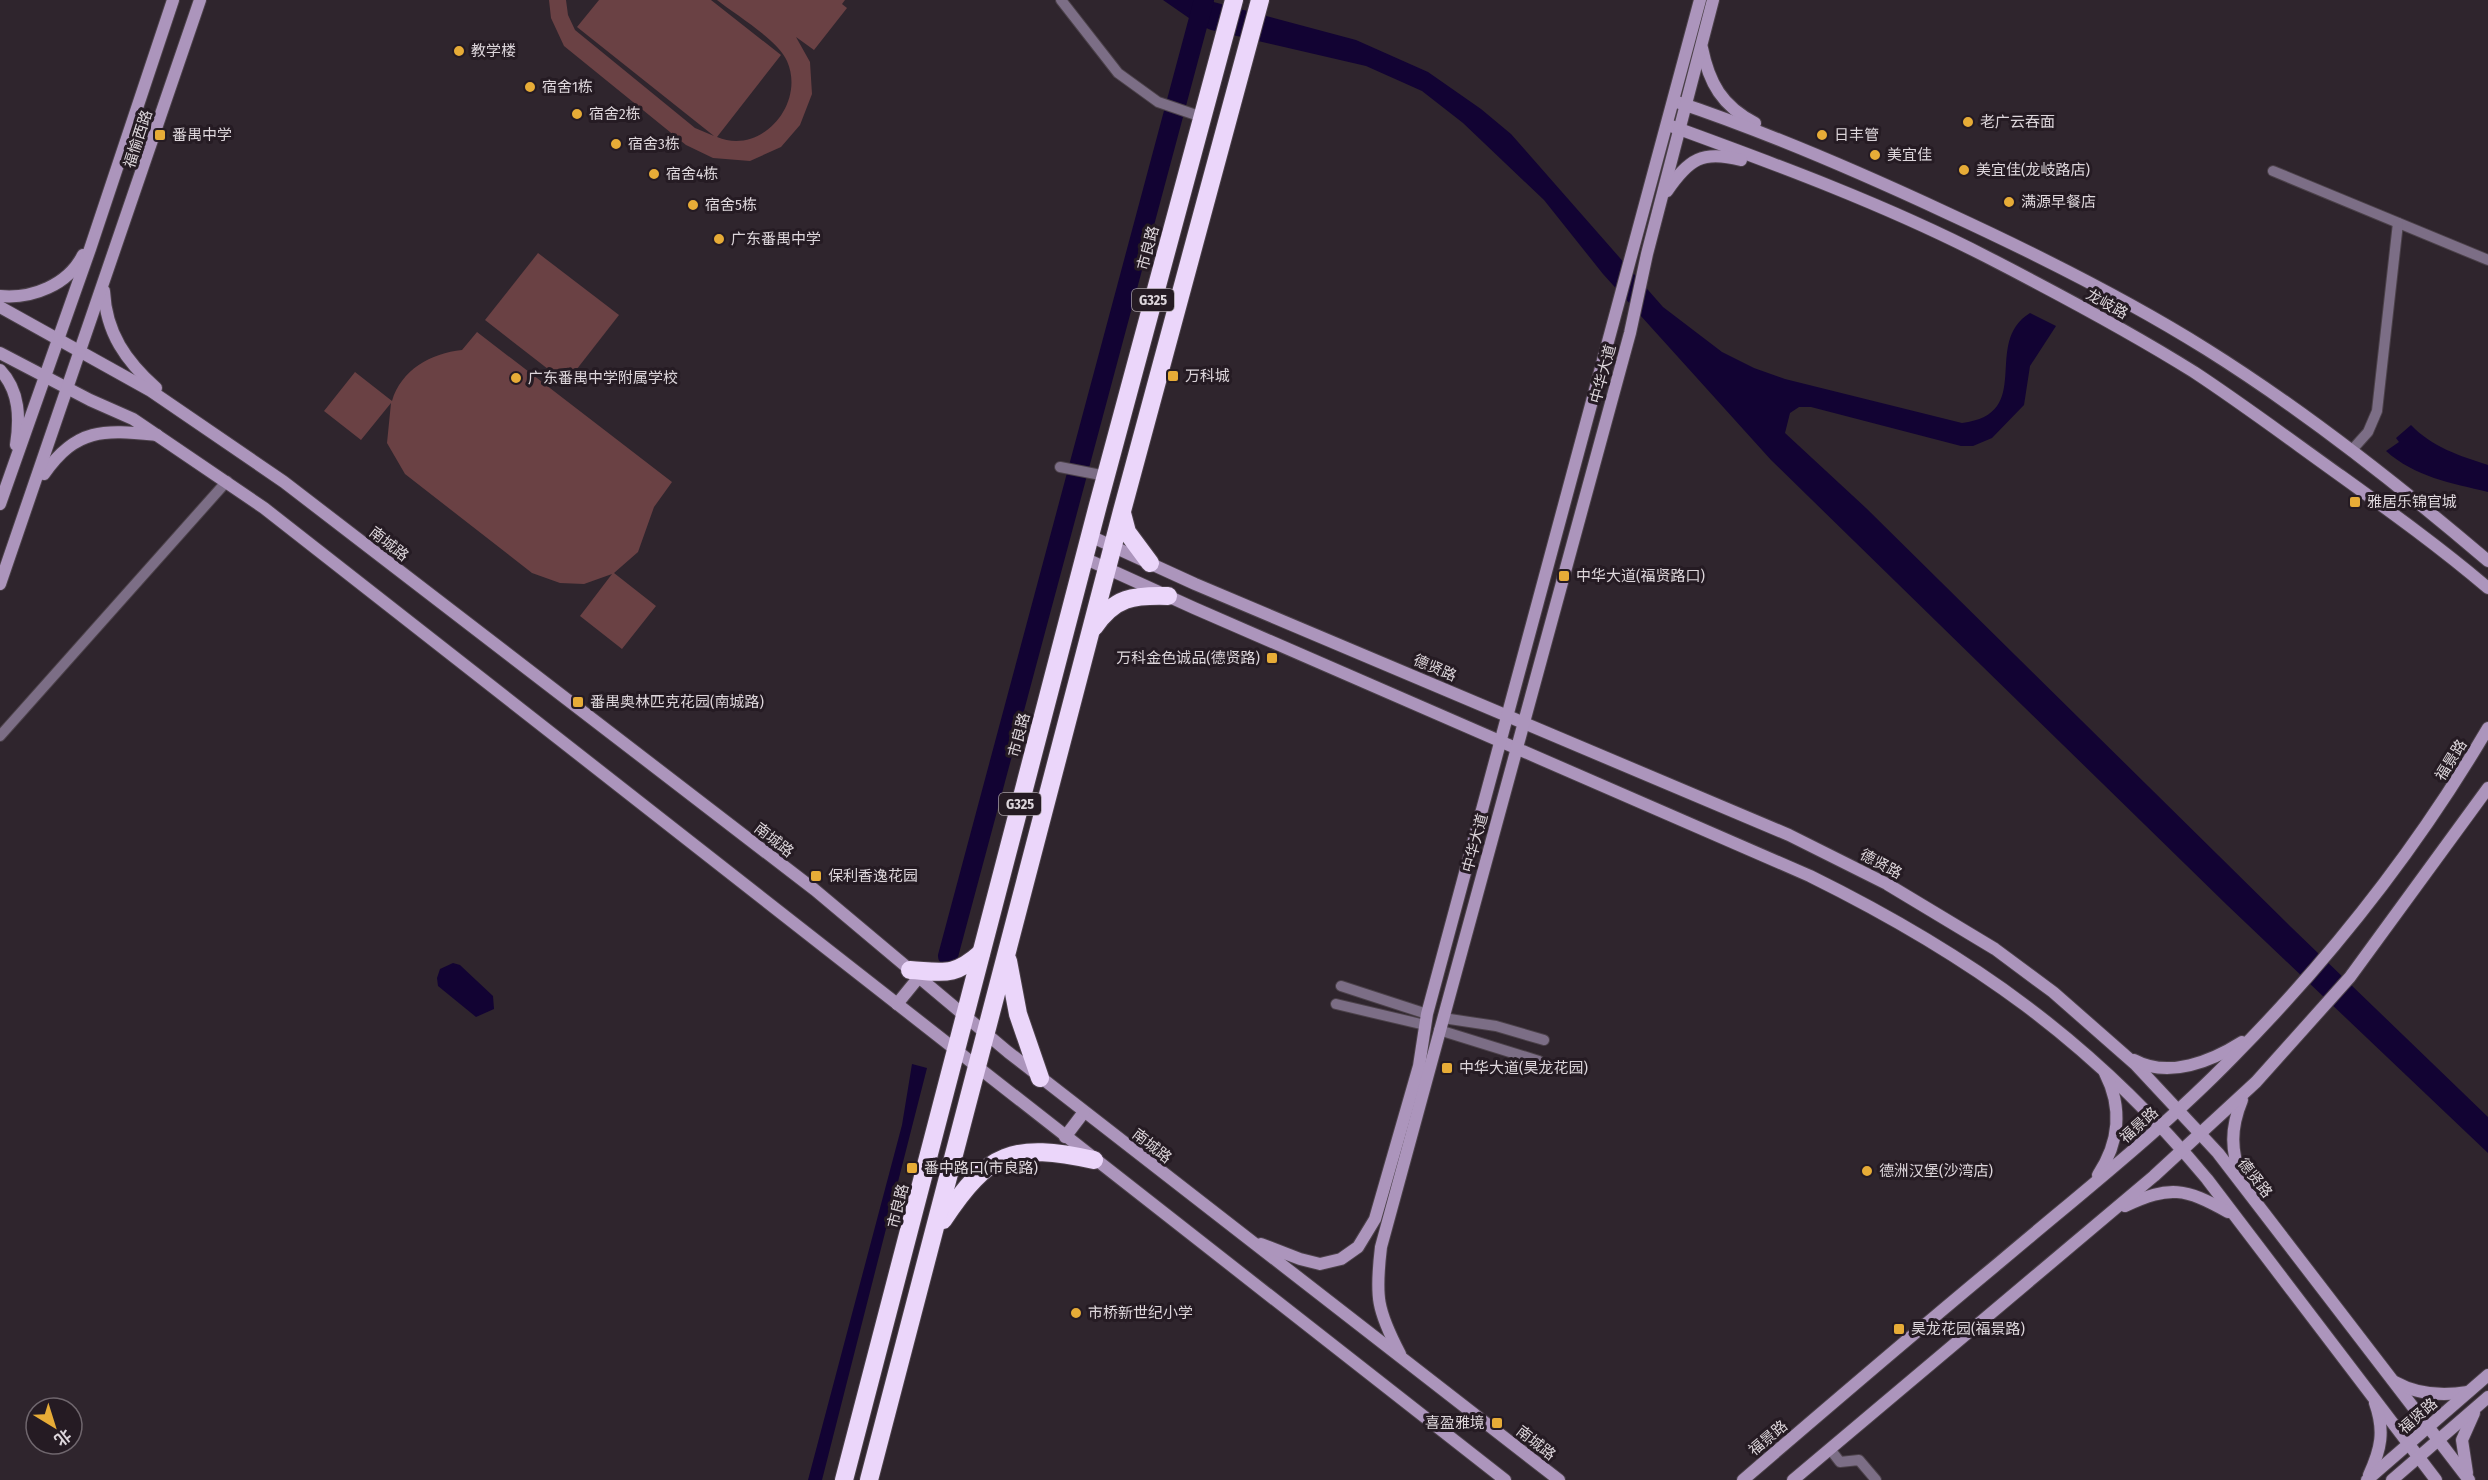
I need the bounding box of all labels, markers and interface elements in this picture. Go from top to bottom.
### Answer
place label: 教学楼 [471,42,516,60]
marker: 教学楼 [452,44,466,58]
place label: 宿舍1栋 [542,78,593,96]
marker: 宿舍1栋 [523,80,537,94]
place label: 宿舍2栋 [589,105,641,123]
marker: 宿舍2栋 [570,107,584,121]
street label: 福愉西路 [120,108,156,170]
place label: 老广云吞面 [1980,113,2055,131]
marker: 老广云吞面 [1961,115,1975,129]
place label: 番禺中学 [172,126,232,144]
place label: 日丰管 [1834,126,1879,144]
marker: 番禺中学 [153,128,167,142]
marker: 日丰管 [1815,128,1829,142]
place label: 宿舍3栋 [628,135,680,153]
marker: 宿舍3栋 [609,137,623,151]
place label: 美宜佳 [1887,146,1932,164]
marker: 美宜佳 [1868,148,1882,162]
place label: 美宜佳(龙岐路店) [1976,161,2090,179]
marker: 美宜佳(龙岐路店) [1957,163,1971,177]
place label: 宿舍4栋 [666,165,718,183]
marker: 宿舍4栋 [647,167,661,181]
place label: 满源早餐店 [2021,193,2096,211]
marker: 满源早餐店 [2002,195,2016,209]
place label: 宿舍5栋 [705,196,757,214]
marker: 宿舍5栋 [686,198,700,212]
street label: 市良路 [1133,224,1163,272]
place label: 广东番禺中学 [731,230,821,248]
marker: 广东番禺中学 [712,232,726,246]
street label: 龙岐路 [2083,285,2131,323]
road number: G325 [1132,289,1174,311]
street label: 中华大道 [1587,343,1619,405]
place label: 万科城 [1185,367,1230,385]
place label: 广东番禺中学附属学校 [528,369,678,387]
marker: 万科城 [1166,369,1180,383]
marker: 广东番禺中学附属学校 [509,371,523,385]
place label: 雅居乐锦官城 [2367,493,2457,511]
marker: 雅居乐锦官城 [2348,495,2362,509]
street label: 南城路 [366,523,412,565]
place label: 中华大道(福贤路口) [1576,567,1705,585]
marker: 中华大道(福贤路口) [1557,569,1571,583]
place label: 万科金色诚品(德贤路) [1116,649,1260,667]
marker: 万科金色诚品(德贤路) [1265,651,1279,665]
street label: 德贤路 [1411,651,1459,685]
place label: 番禺奥林匹克花园(南城路) [590,693,764,711]
marker: 番禺奥林匹克花园(南城路) [571,695,585,709]
street label: 市良路 [1004,711,1034,759]
street label: 福景路 [2431,736,2471,784]
road number: G325 [999,793,1041,815]
street label: 中华大道 [1459,812,1491,874]
street label: 南城路 [751,819,797,861]
street label: 德贤路 [1857,845,1905,883]
place label: 保利香逸花园 [828,867,918,885]
marker: 保利香逸花园 [809,869,823,883]
place label: 中华大道(昊龙花园) [1459,1059,1588,1077]
marker: 中华大道(昊龙花园) [1440,1061,1454,1075]
street label: 福景路 [2116,1103,2162,1147]
street label: 南城路 [1129,1125,1175,1167]
street label: 德贤路 [2234,1155,2276,1201]
place label: 番中路口(市良路) [924,1159,1038,1177]
marker: 番中路口(市良路) [905,1161,919,1175]
place label: 德洲汉堡(沙湾店) [1879,1162,1993,1180]
marker: 德洲汉堡(沙湾店) [1860,1164,1874,1178]
street label: 市良路 [884,1182,912,1230]
place label: 市桥新世纪小学 [1088,1304,1193,1322]
marker: 市桥新世纪小学 [1069,1306,1083,1320]
place label: 昊龙花园(福景路) [1911,1320,2025,1338]
marker: 昊龙花园(福景路) [1892,1322,1906,1336]
street label: 福贤路 [2395,1394,2441,1438]
north arrow [24,1396,84,1456]
place label: 喜盈雅境 [1425,1414,1485,1432]
marker: 喜盈雅境 [1490,1416,1504,1430]
street label: 福景路 [1745,1417,1791,1459]
street label: 南城路 [1513,1422,1559,1464]
text: 北 [51,1425,75,1450]

